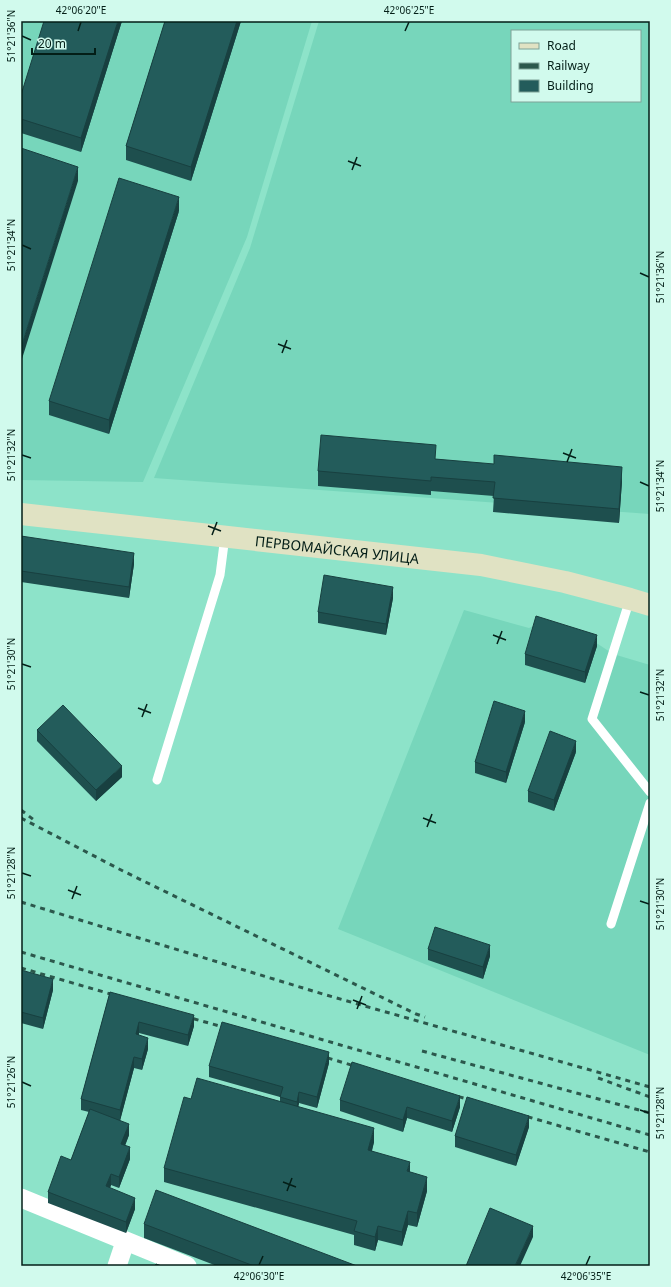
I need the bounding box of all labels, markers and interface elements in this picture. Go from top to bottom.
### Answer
text: 42°06'20"E [56,3,106,17]
text: 42°06'25"E [384,3,434,17]
text: 51°21'36"N [4,10,18,62]
scale bar [32,30,95,56]
legend [511,30,641,102]
text: 20 m [38,35,66,52]
text: Road [547,37,576,54]
text: Railway [547,57,591,74]
text: Building [547,77,594,94]
text: 51°21'34"N [4,219,18,271]
text: 51°21'36"N [653,251,667,303]
text: 51°21'32"N [4,429,18,481]
text: 51°21'34"N [653,460,667,512]
street label: ПЕРВОМАЙСКАЯ УЛИЦА [254,531,420,568]
text: 51°21'30"N [4,638,18,690]
text: 51°21'32"N [653,669,667,721]
text: 51°21'28"N [4,847,18,899]
text: 51°21'30"N [653,878,667,930]
text: 51°21'26"N [4,1056,18,1108]
text: 51°21'28"N [653,1087,667,1139]
text: 42°06'30"E [234,1269,284,1283]
text: 42°06'35"E [561,1269,611,1283]

